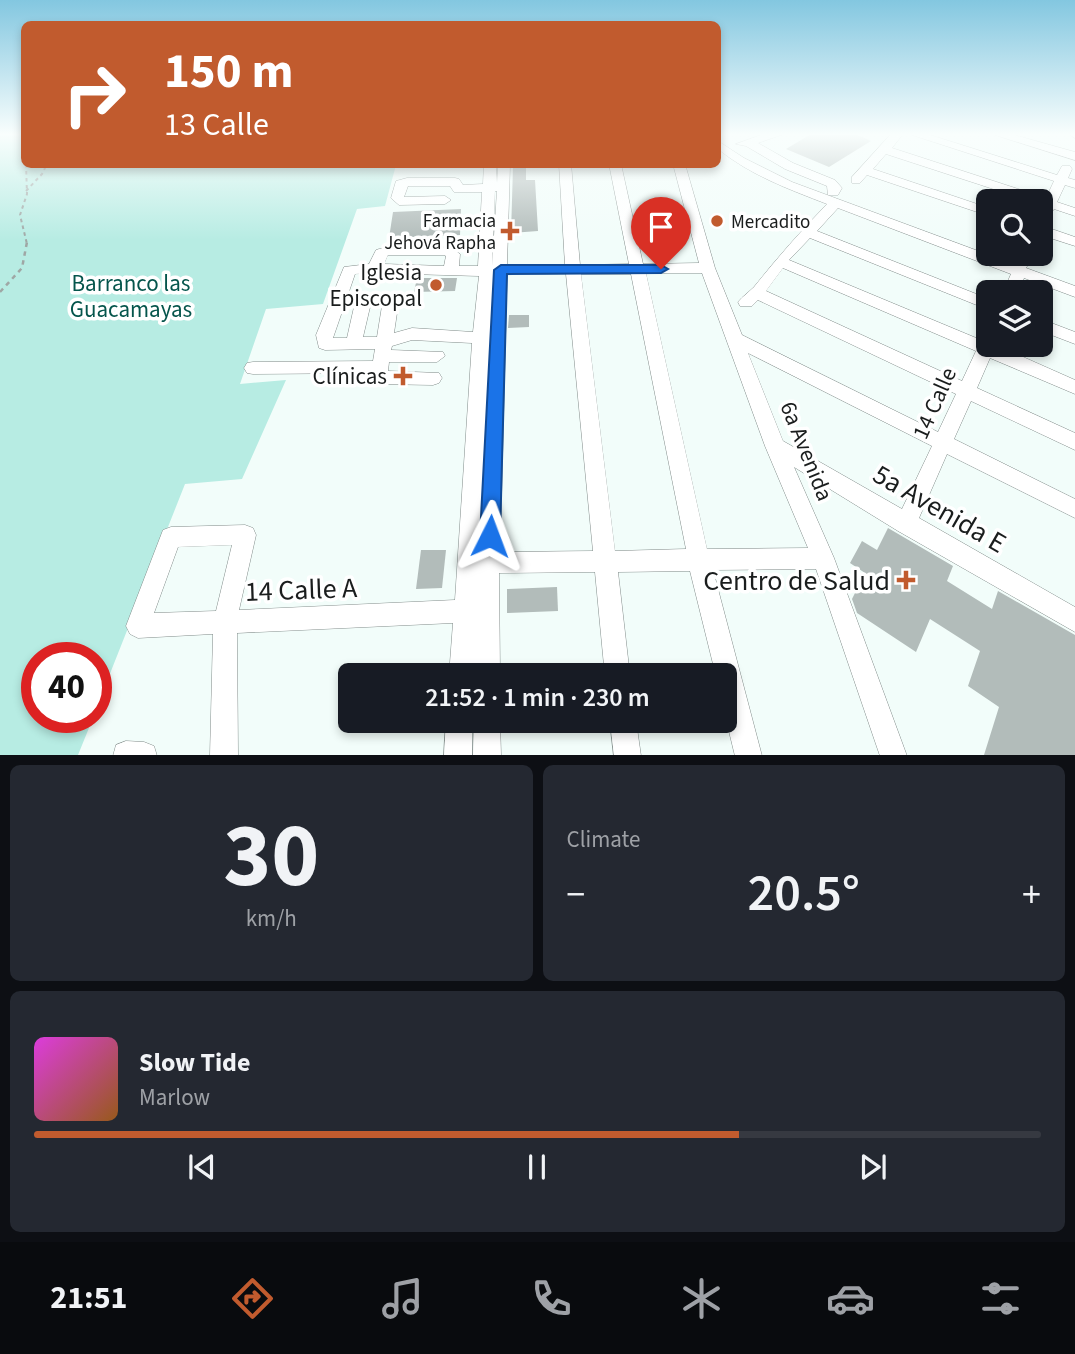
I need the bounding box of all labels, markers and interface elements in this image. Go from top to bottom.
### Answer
text: 150 m [164,37,293,107]
icon: right [49,49,140,140]
text: 13 Calle [164,102,269,148]
map controls [976,189,1053,357]
button: search [976,189,1053,266]
pin [631,197,691,269]
place label: Farmacia Jehová Rapha [384,208,496,257]
icon: arrive [642,208,680,246]
place label: Mercadito [731,209,810,236]
marker: Mercadito [709,213,725,229]
marker: Farmacia Jehová Rapha [502,223,518,239]
place label: Iglesia Episcopal [329,256,422,315]
park label: Barranco las Guacamayas [70,267,192,326]
marker: Iglesia Episcopal [428,277,444,293]
button: layers [976,280,1053,357]
place label: Clínicas [313,360,387,393]
street label: 14 Calle [904,362,965,444]
marker: Clínicas [393,366,413,386]
street label: 6a Avenida [772,397,841,506]
street label: 5a Avenida E [866,455,1013,563]
position arrow [453,499,527,573]
place label: Centro de Salud [703,561,890,601]
street label: 14 Calle A [244,568,359,612]
marker: Centro de Salud [896,570,916,590]
speed limit sign: 40 [21,642,112,733]
text: 21:52 · 1 min · 230 m [425,679,650,716]
text: 30 [223,792,319,921]
text: Climate [567,823,640,856]
text: 20.5° [748,857,860,931]
text: − [567,868,585,922]
text: + [1022,868,1041,922]
text: km/h [246,902,297,935]
text: Slow Tide [139,1044,250,1081]
text: Marlow [139,1081,210,1114]
icon: previous [183,1148,221,1186]
icon: pause [518,1148,556,1186]
icon: next [854,1148,892,1186]
icon: directions [228,1274,277,1323]
icon: music [378,1274,427,1323]
icon: phone [527,1274,576,1323]
icon: climate [677,1274,726,1323]
icon: car [826,1274,875,1323]
icon: filters [976,1274,1025,1323]
text: 21:51 [50,1275,127,1321]

